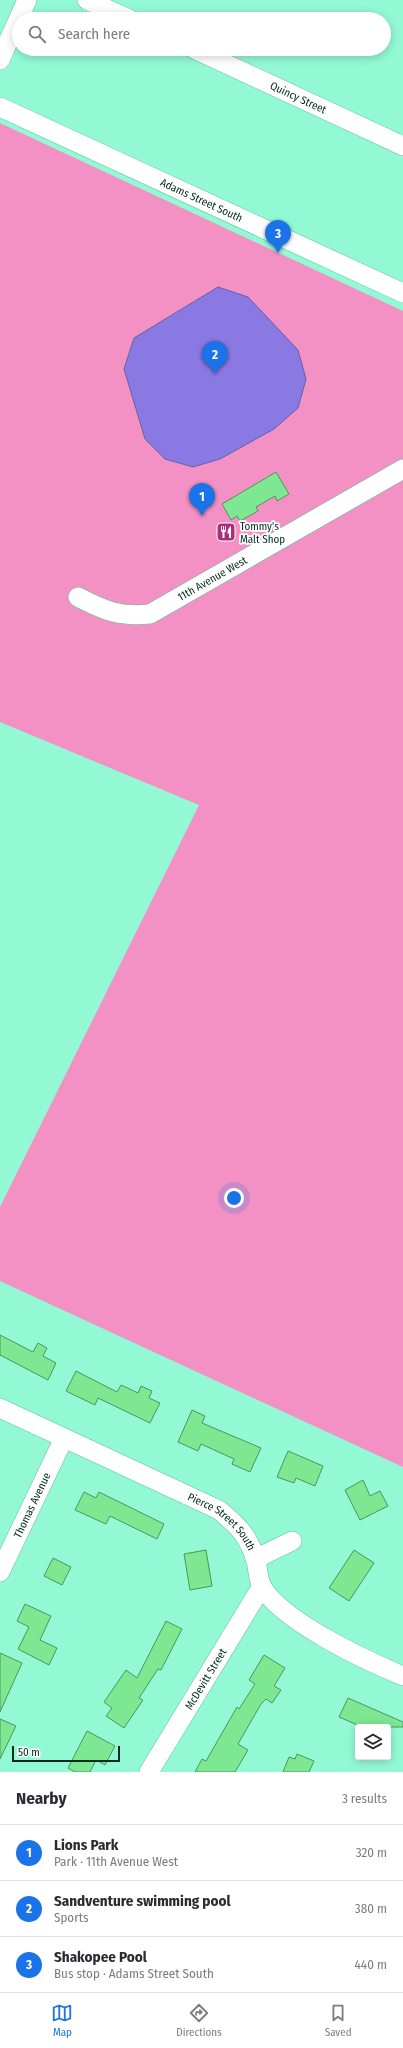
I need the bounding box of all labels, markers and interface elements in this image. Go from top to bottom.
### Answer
search box [12,12,391,56]
icon: search [26,23,48,45]
text: Search here [58,25,130,43]
street label: Quincy Street [268,79,329,116]
street label: Adams Street South [158,175,245,225]
pin: 3 [265,220,291,253]
pin: 2 [202,341,228,374]
pin: 1 [189,483,215,516]
place label: Tommy's Malt Shop [240,520,285,546]
restaurant icon: Tommy's Malt Shop [215,521,237,543]
street label: 11th Avenue West [175,553,250,603]
your location [224,1188,244,1208]
street label: Thomas Avenue [11,1470,53,1540]
street label: Pierce Street South [186,1490,258,1552]
street label: McDevitt Street [182,1646,229,1712]
map controls [355,1724,391,1760]
button: layers [355,1724,391,1760]
scale bar [12,1744,120,1763]
text: 50 m [18,1746,40,1759]
text: Nearby [16,1788,67,1809]
text: 3 results [342,1791,387,1806]
text: Lions Park [54,1836,118,1854]
text: 1 [26,1845,32,1860]
text: 320 m [356,1845,387,1860]
text: Park · 11th Avenue West [54,1854,178,1869]
text: Sandventure swimming pool [54,1892,231,1910]
text: 2 [26,1901,32,1916]
text: 380 m [355,1901,387,1916]
text: Sports [54,1910,89,1925]
text: Shakopee Pool [54,1948,147,1966]
text: 3 [26,1957,32,1972]
text: 440 m [355,1957,387,1972]
text: Bus stop · Adams Street South [54,1966,214,1981]
tab: Map [51,2002,73,2039]
tab: Directions [176,2002,222,2039]
tab: Saved [325,2002,352,2039]

